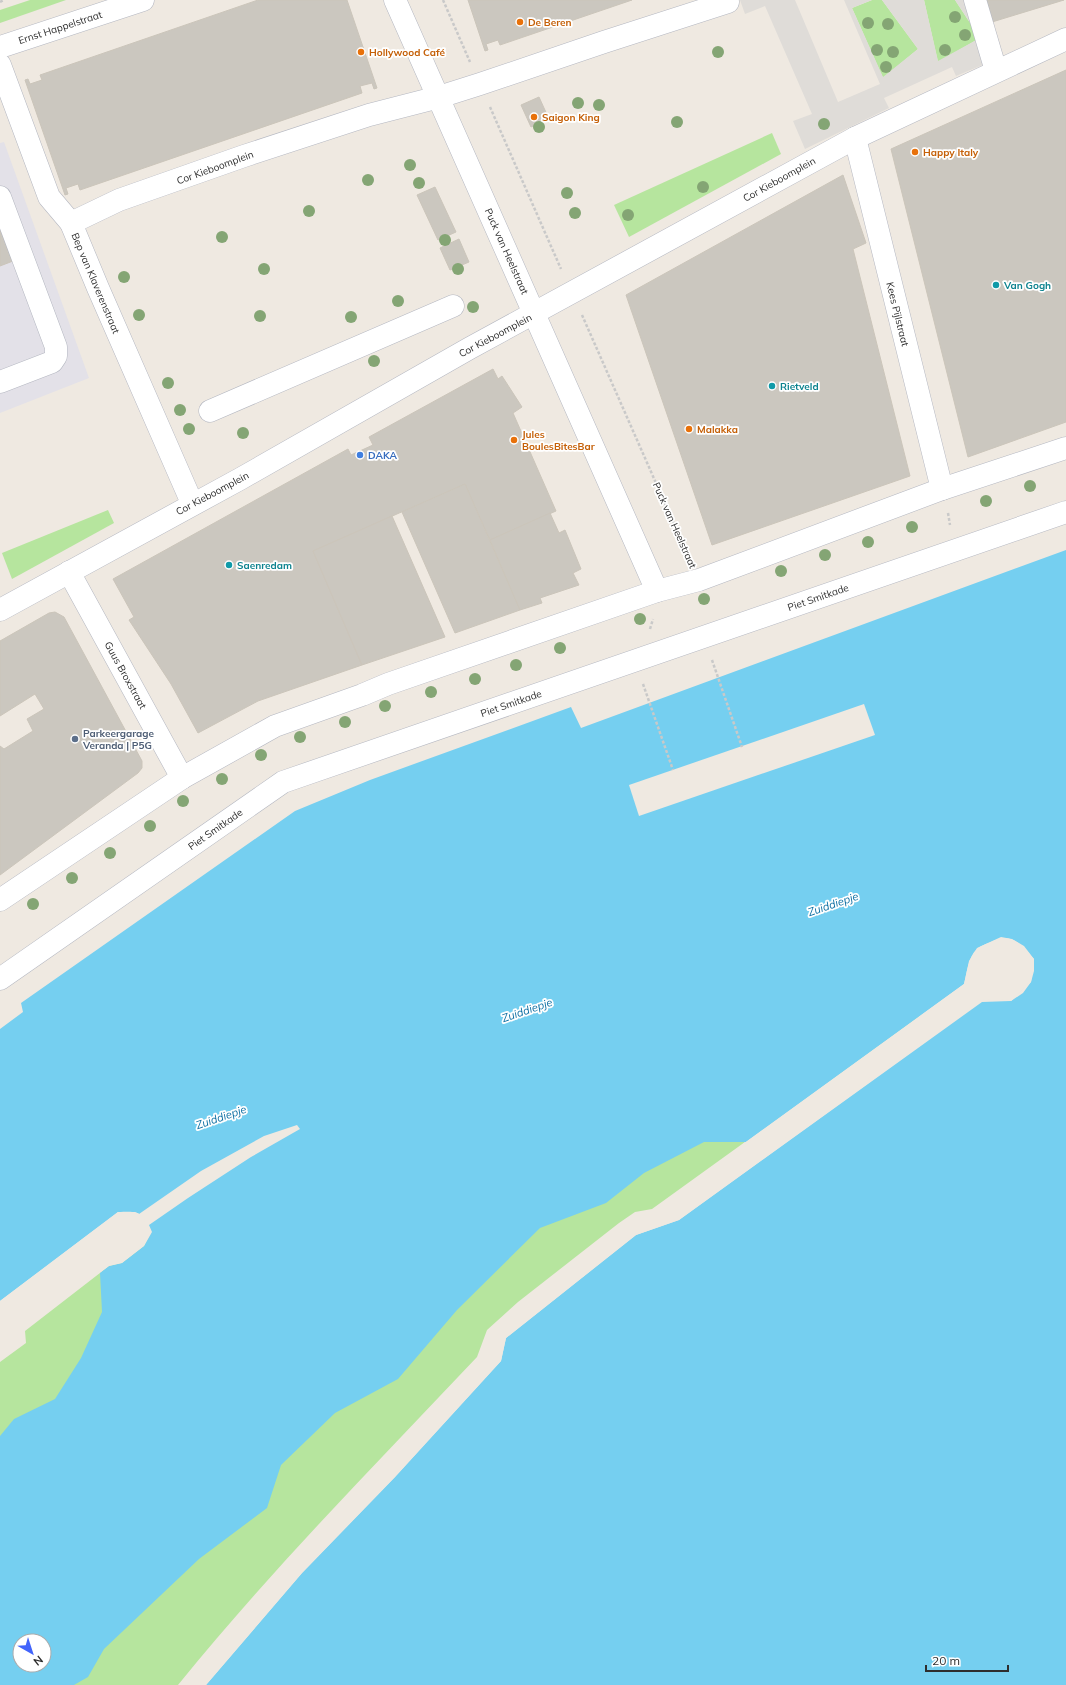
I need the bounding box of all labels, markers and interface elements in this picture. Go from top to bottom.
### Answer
street label: Ernst Happelstraat [17,8,104,47]
place label: De Beren [528,16,572,29]
marker: De Beren [515,17,525,27]
place label: Hollywood Café [369,46,445,59]
marker: Hollywood Café [356,47,366,57]
place label: Saigon King [542,111,600,124]
marker: Saigon King [529,112,539,122]
place label: Happy Italy [923,146,979,159]
street label: Cor Kieboomplein [175,147,256,187]
marker: Happy Italy [910,147,920,157]
street label: Cor Kieboomplein [741,154,818,205]
street label: Puck van Heelstraat [482,206,532,297]
street label: Bep van Klaverenstraat [68,231,123,336]
place label: Van Gogh [1003,279,1051,292]
marker: Van Gogh [991,280,1001,290]
street label: Kees Pijlstraat [883,281,912,348]
street label: Cor Kieboomplein [456,311,534,360]
place label: Rietveld [780,380,819,393]
marker: Rietveld [767,381,777,391]
place label: Malakka [697,423,738,436]
marker: Malakka [684,424,694,434]
place label: Jules BoulesBitesBar [522,428,595,453]
marker: Jules BoulesBitesBar [509,435,519,445]
place label: DAKA [368,449,397,462]
marker: DAKA [355,450,365,460]
street label: Cor Kieboomplein [173,469,251,518]
street label: Puck van Heelstraat [650,480,700,571]
place label: Saenredam [237,559,292,572]
marker: Saenredam [224,560,234,570]
street label: Piet Smitkade [786,581,850,614]
street label: Guus Broxstraat [102,639,150,712]
street label: Piet Smitkade [479,687,543,720]
place label: Parkeergarage Veranda | P5G [82,727,155,752]
marker: Parkeergarage Veranda | P5G [70,734,80,744]
street label: Piet Smitkade [185,806,245,853]
water label: Zuiddiepje [806,889,860,919]
water label: Zuiddiepje [500,995,554,1025]
water label: Zuiddiepje [194,1102,248,1132]
north arrow [12,1633,52,1673]
scale bar [926,1647,1008,1673]
text: N [31,1653,46,1669]
text: 20 m [932,1653,960,1668]

